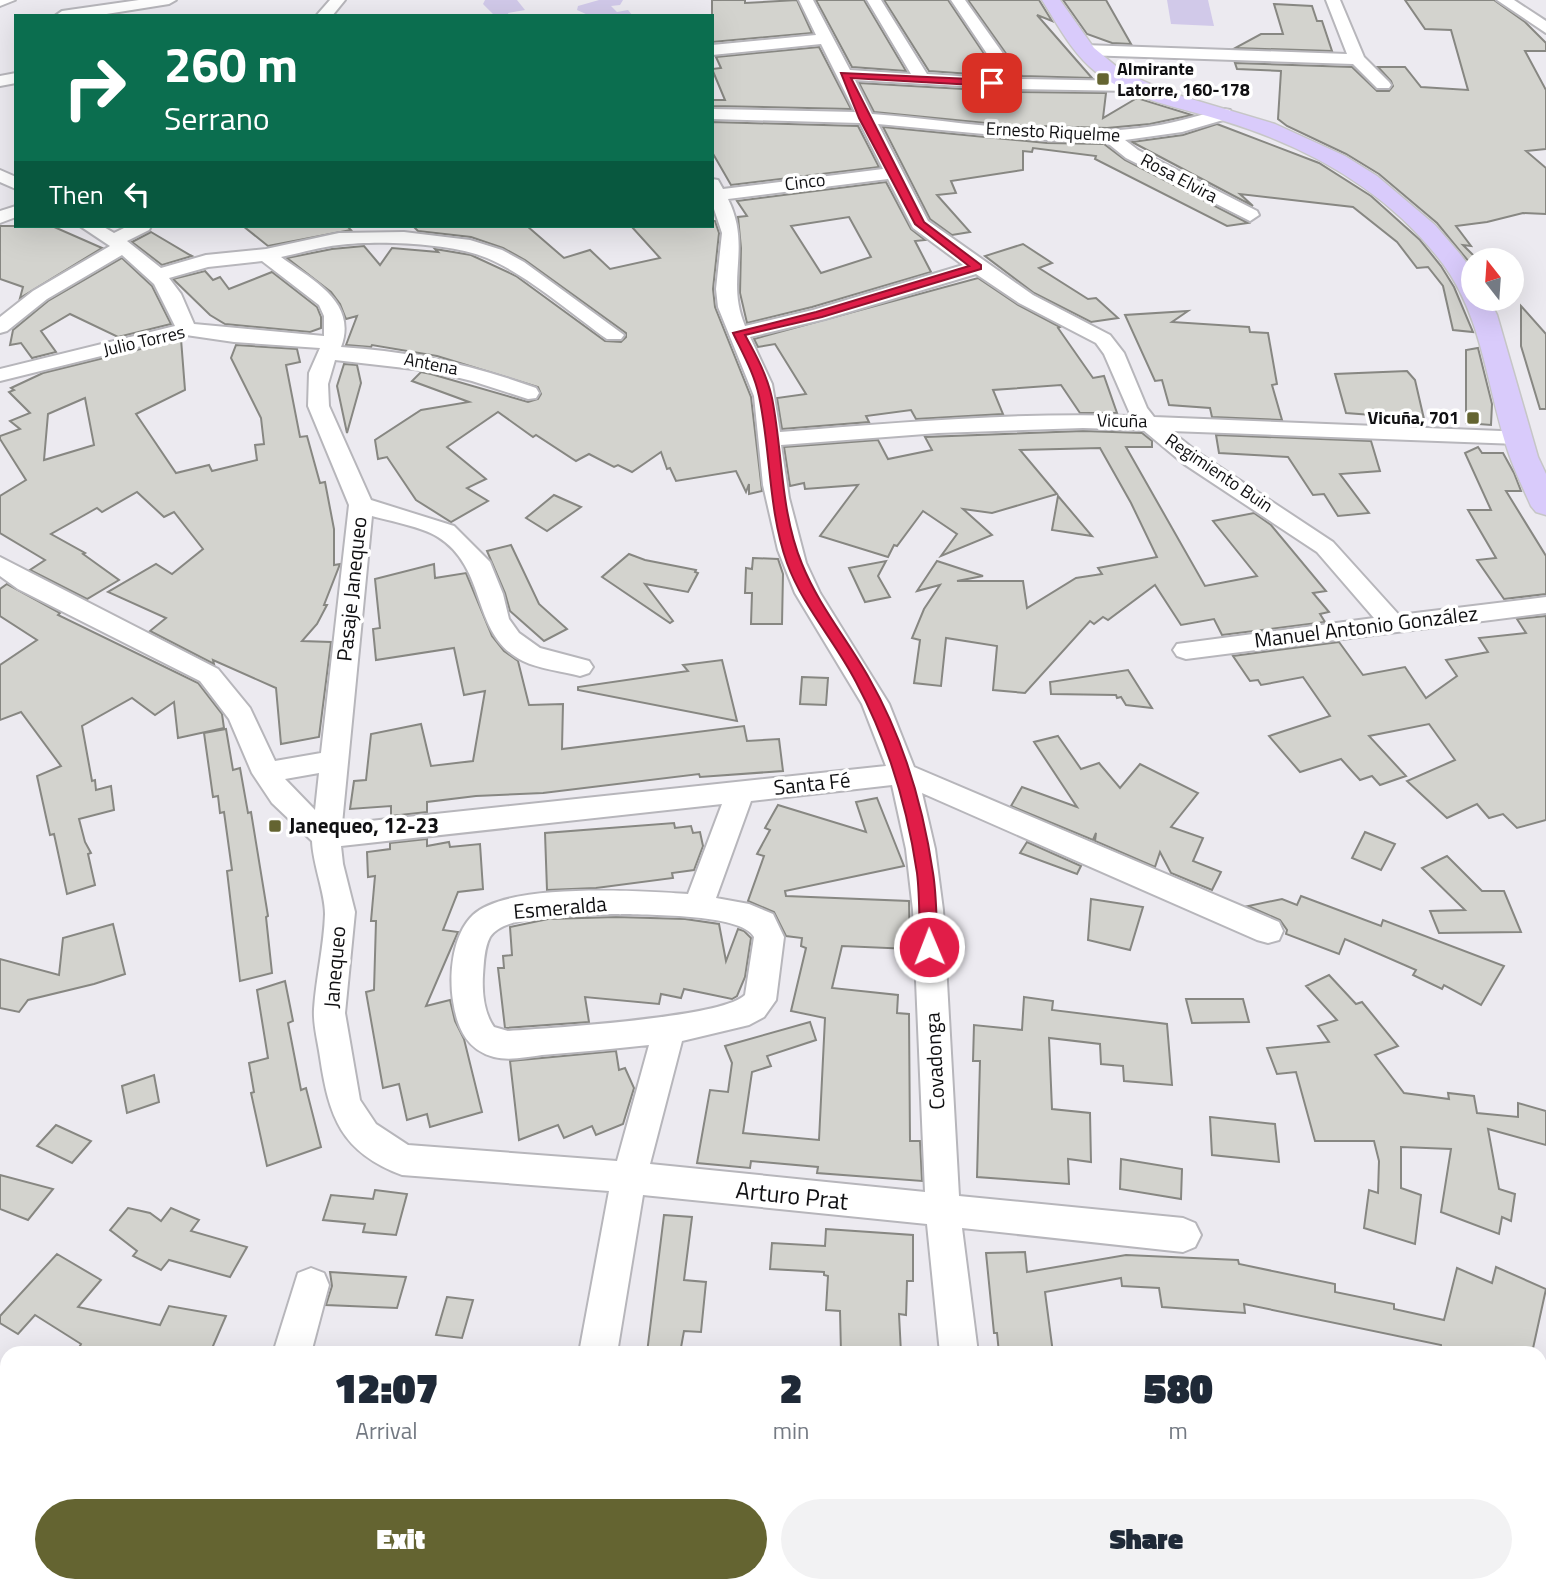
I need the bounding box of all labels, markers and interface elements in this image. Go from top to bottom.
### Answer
text: 260 m [164,26,298,101]
icon: right [49,42,140,133]
pin [962,53,1022,113]
place label: Almirante Latorre, 160-178 [1117,55,1250,103]
icon: arrive [973,64,1011,102]
marker: Almirante Latorre, 160-178 [1095,71,1111,87]
text: Serrano [164,94,270,142]
street label: Ernesto Riquelme [985,114,1121,149]
street label: Rosa Elvira [1136,146,1223,209]
street label: Cinco [783,166,827,197]
text: Then [49,175,104,214]
icon: left [118,175,156,213]
north arrow [1461,248,1524,312]
map controls [1461,248,1524,311]
street label: Julio Torres [100,318,188,363]
street label: Antena [402,345,460,382]
place label: Vicuña, 701 [1367,404,1459,431]
street label: Vicuña [1097,407,1147,434]
marker: Vicuña, 701 [1465,410,1481,426]
street label: Regimiento Buin [1160,426,1279,519]
street label: Pasaje Janequeo [327,515,375,663]
street label: Manuel Antonio González [1252,596,1479,656]
street label: Santa Fé [772,763,852,803]
place label: Janequeo, 12-23 [289,809,439,841]
marker: Janequeo, 12-23 [267,818,283,834]
street label: Esmeralda [512,887,609,927]
position arrow [892,910,966,984]
street label: Janequeo [314,924,354,1009]
street label: Covadonga [915,1011,953,1111]
street label: Arturo Prat [734,1171,851,1219]
text: 12:07 [334,1355,439,1419]
text: 2 [780,1355,803,1419]
text: 580 [1144,1355,1213,1419]
text: Arrival [355,1413,418,1448]
text: min [773,1413,809,1448]
text: m [1169,1413,1188,1448]
button: Exit [35,1499,767,1579]
button: Share [781,1499,1512,1579]

